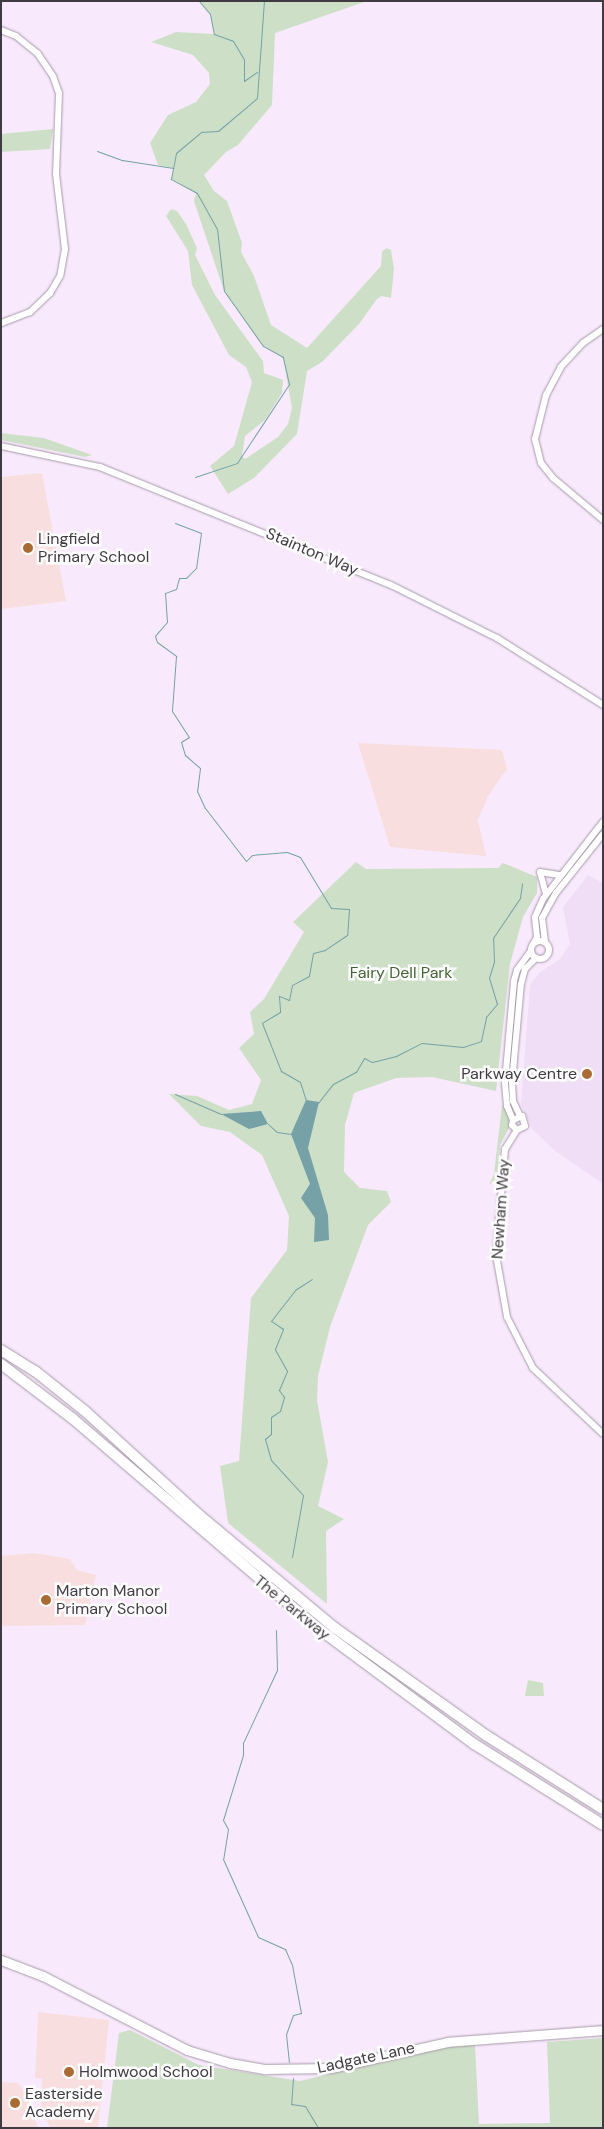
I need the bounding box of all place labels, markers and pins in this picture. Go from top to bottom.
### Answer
place label: Lingfield Primary School [38,529,149,567]
marker: Lingfield Primary School [22,542,34,554]
place label: Parkway Centre [461,1064,577,1084]
marker: Parkway Centre [581,1068,593,1080]
place label: Marton Manor Primary School [56,1581,167,1619]
marker: Marton Manor Primary School [40,1594,52,1606]
place label: Holmwood School [79,2062,213,2082]
marker: Holmwood School [63,2066,75,2078]
place label: Easterside Academy [25,2084,102,2122]
marker: Easterside Academy [9,2097,21,2109]

